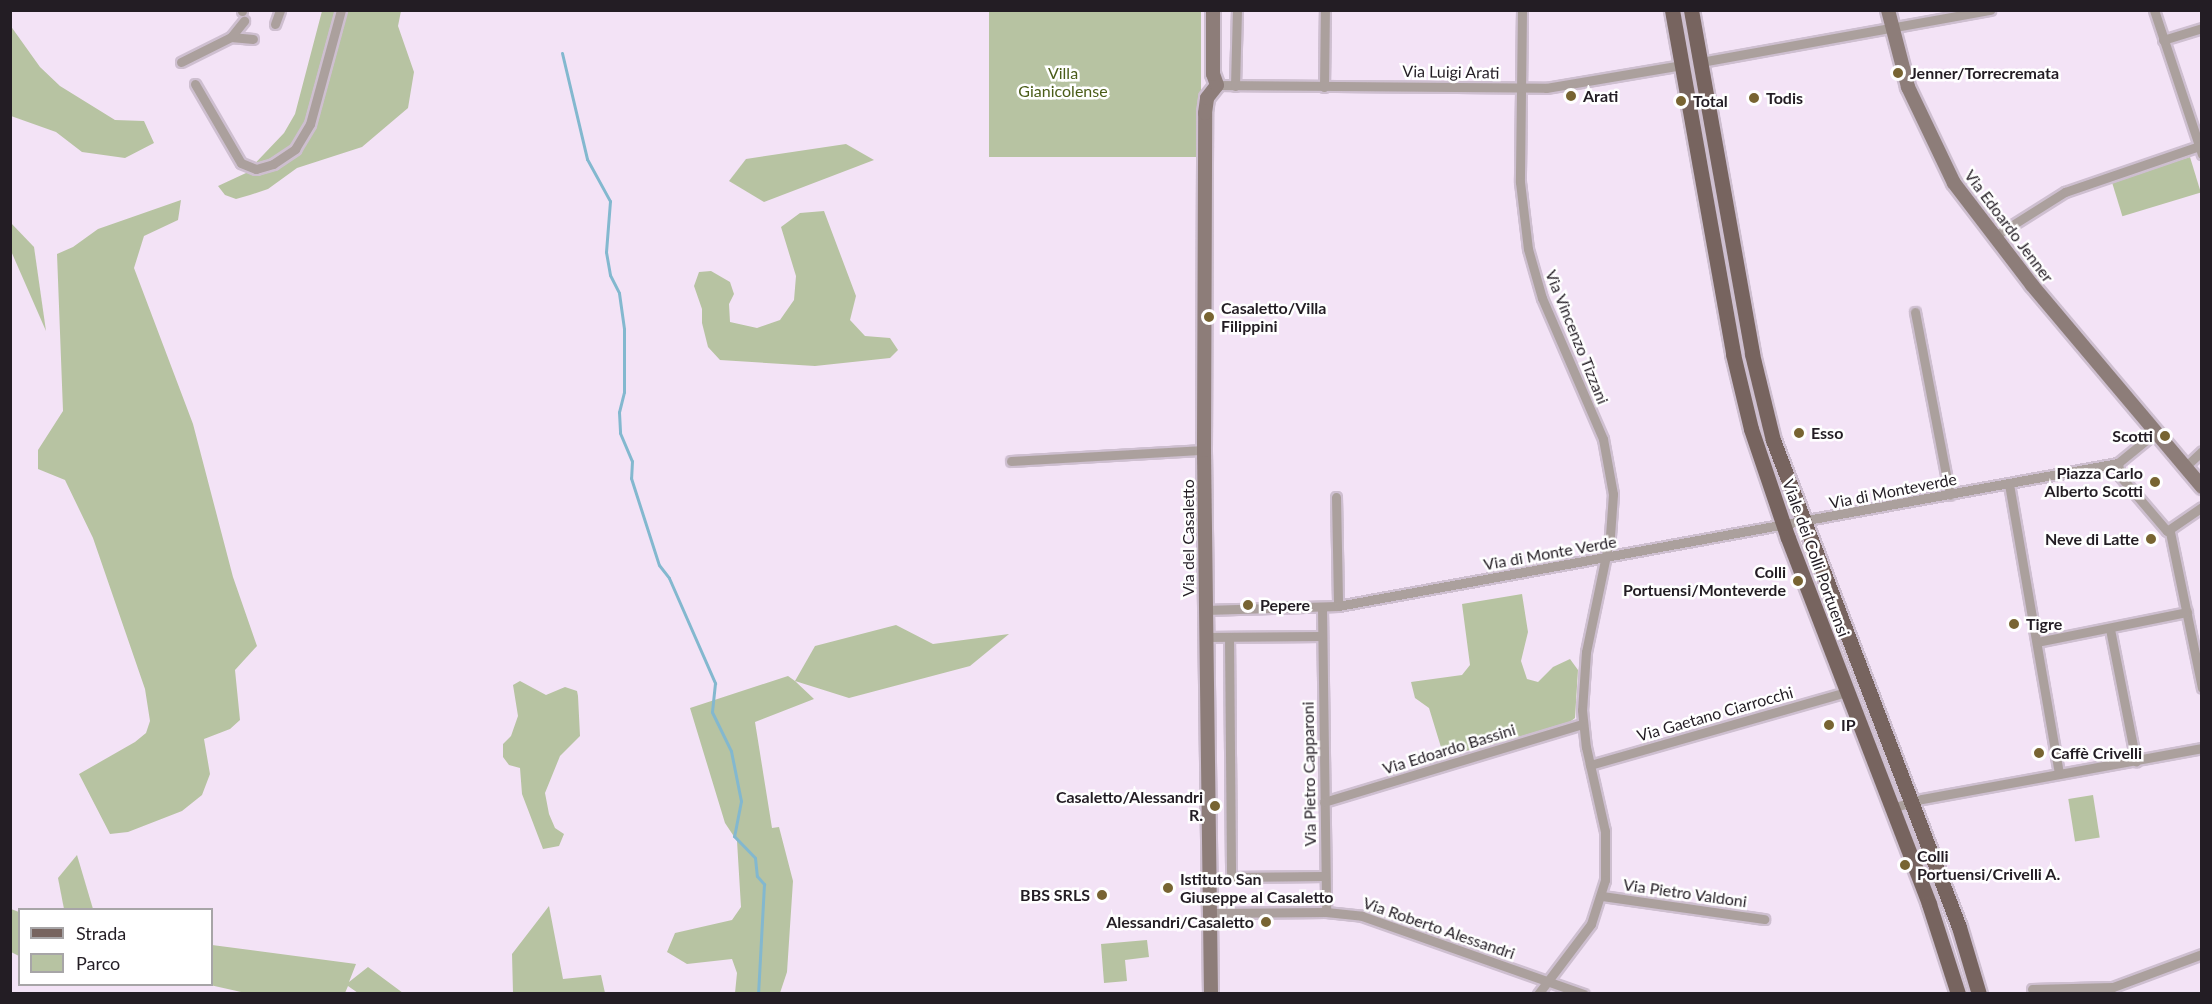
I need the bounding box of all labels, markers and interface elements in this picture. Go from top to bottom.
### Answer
street label: Via Luigi Arati [1402,62,1500,82]
park label: Villa Gianicolense [1018,63,1108,101]
place label: Jenner/Torrecremata [1910,63,2059,83]
marker: Jenner/Torrecremata [1891,66,1905,80]
place label: Arati [1583,86,1618,106]
place label: Todis [1766,88,1803,108]
marker: Arati [1564,89,1578,103]
place label: Total [1693,91,1728,111]
marker: Todis [1747,91,1761,105]
marker: Total [1674,94,1688,108]
street label: Via Edoardo Jenner [1960,166,2058,286]
street label: Via Vincenzo Tizzani [1541,267,1613,407]
place label: Casaletto/Villa Filippini [1221,298,1326,336]
marker: Casaletto/Villa Filippini [1202,310,1216,324]
place label: Esso [1811,423,1843,443]
marker: Esso [1792,426,1806,440]
place label: Scotti [2112,426,2153,446]
marker: Scotti [2158,429,2172,443]
place label: Piazza Carlo Alberto Scotti [2045,463,2143,501]
street label: Via di Monteverde [1828,469,1958,513]
marker: Piazza Carlo Alberto Scotti [2148,475,2162,489]
street label: Viale dei Colli Portuensi [1779,477,1853,639]
street label: Via del Casaletto [1178,479,1198,597]
place label: Neve di Latte [2045,529,2139,549]
street label: Via di Monte Verde [1482,532,1618,574]
marker: Neve di Latte [2144,532,2158,546]
place label: Colli Portuensi/Monteverde [1623,562,1786,600]
marker: Colli Portuensi/Monteverde [1791,574,1805,588]
place label: Pepere [1260,595,1310,615]
marker: Pepere [1241,598,1255,612]
place label: Tigre [2026,614,2062,634]
marker: Tigre [2007,617,2021,631]
street label: Via Gaetano Ciarrocchi [1635,683,1795,745]
street label: Via Pietro Capparoni [1298,701,1320,847]
place label: IP [1841,715,1856,735]
marker: IP [1822,718,1836,732]
street label: Via Edoardo Bassini [1380,720,1518,778]
place label: Caffè Crivelli [2051,743,2142,763]
marker: Caffè Crivelli [2032,746,2046,760]
place label: Casaletto/Alessandri R. [1056,787,1203,825]
marker: Casaletto/Alessandri R. [1208,799,1222,813]
place label: Colli Portuensi/Crivelli A. [1917,846,2061,884]
marker: Colli Portuensi/Crivelli A. [1898,858,1912,872]
place label: Istituto San Giuseppe al Casaletto [1180,869,1334,907]
street label: Via Pietro Valdoni [1622,875,1748,911]
marker: Istituto San Giuseppe al Casaletto [1161,881,1175,895]
place label: BBS SRLS [1020,885,1090,905]
marker: BBS SRLS [1095,888,1109,902]
street label: Via Roberto Alessandri [1360,893,1518,963]
legend [18,908,213,986]
place label: Alessandri/Casaletto [1106,912,1254,932]
marker: Alessandri/Casaletto [1259,915,1273,929]
text: Strada [76,922,126,944]
text: Parco [76,952,120,974]

